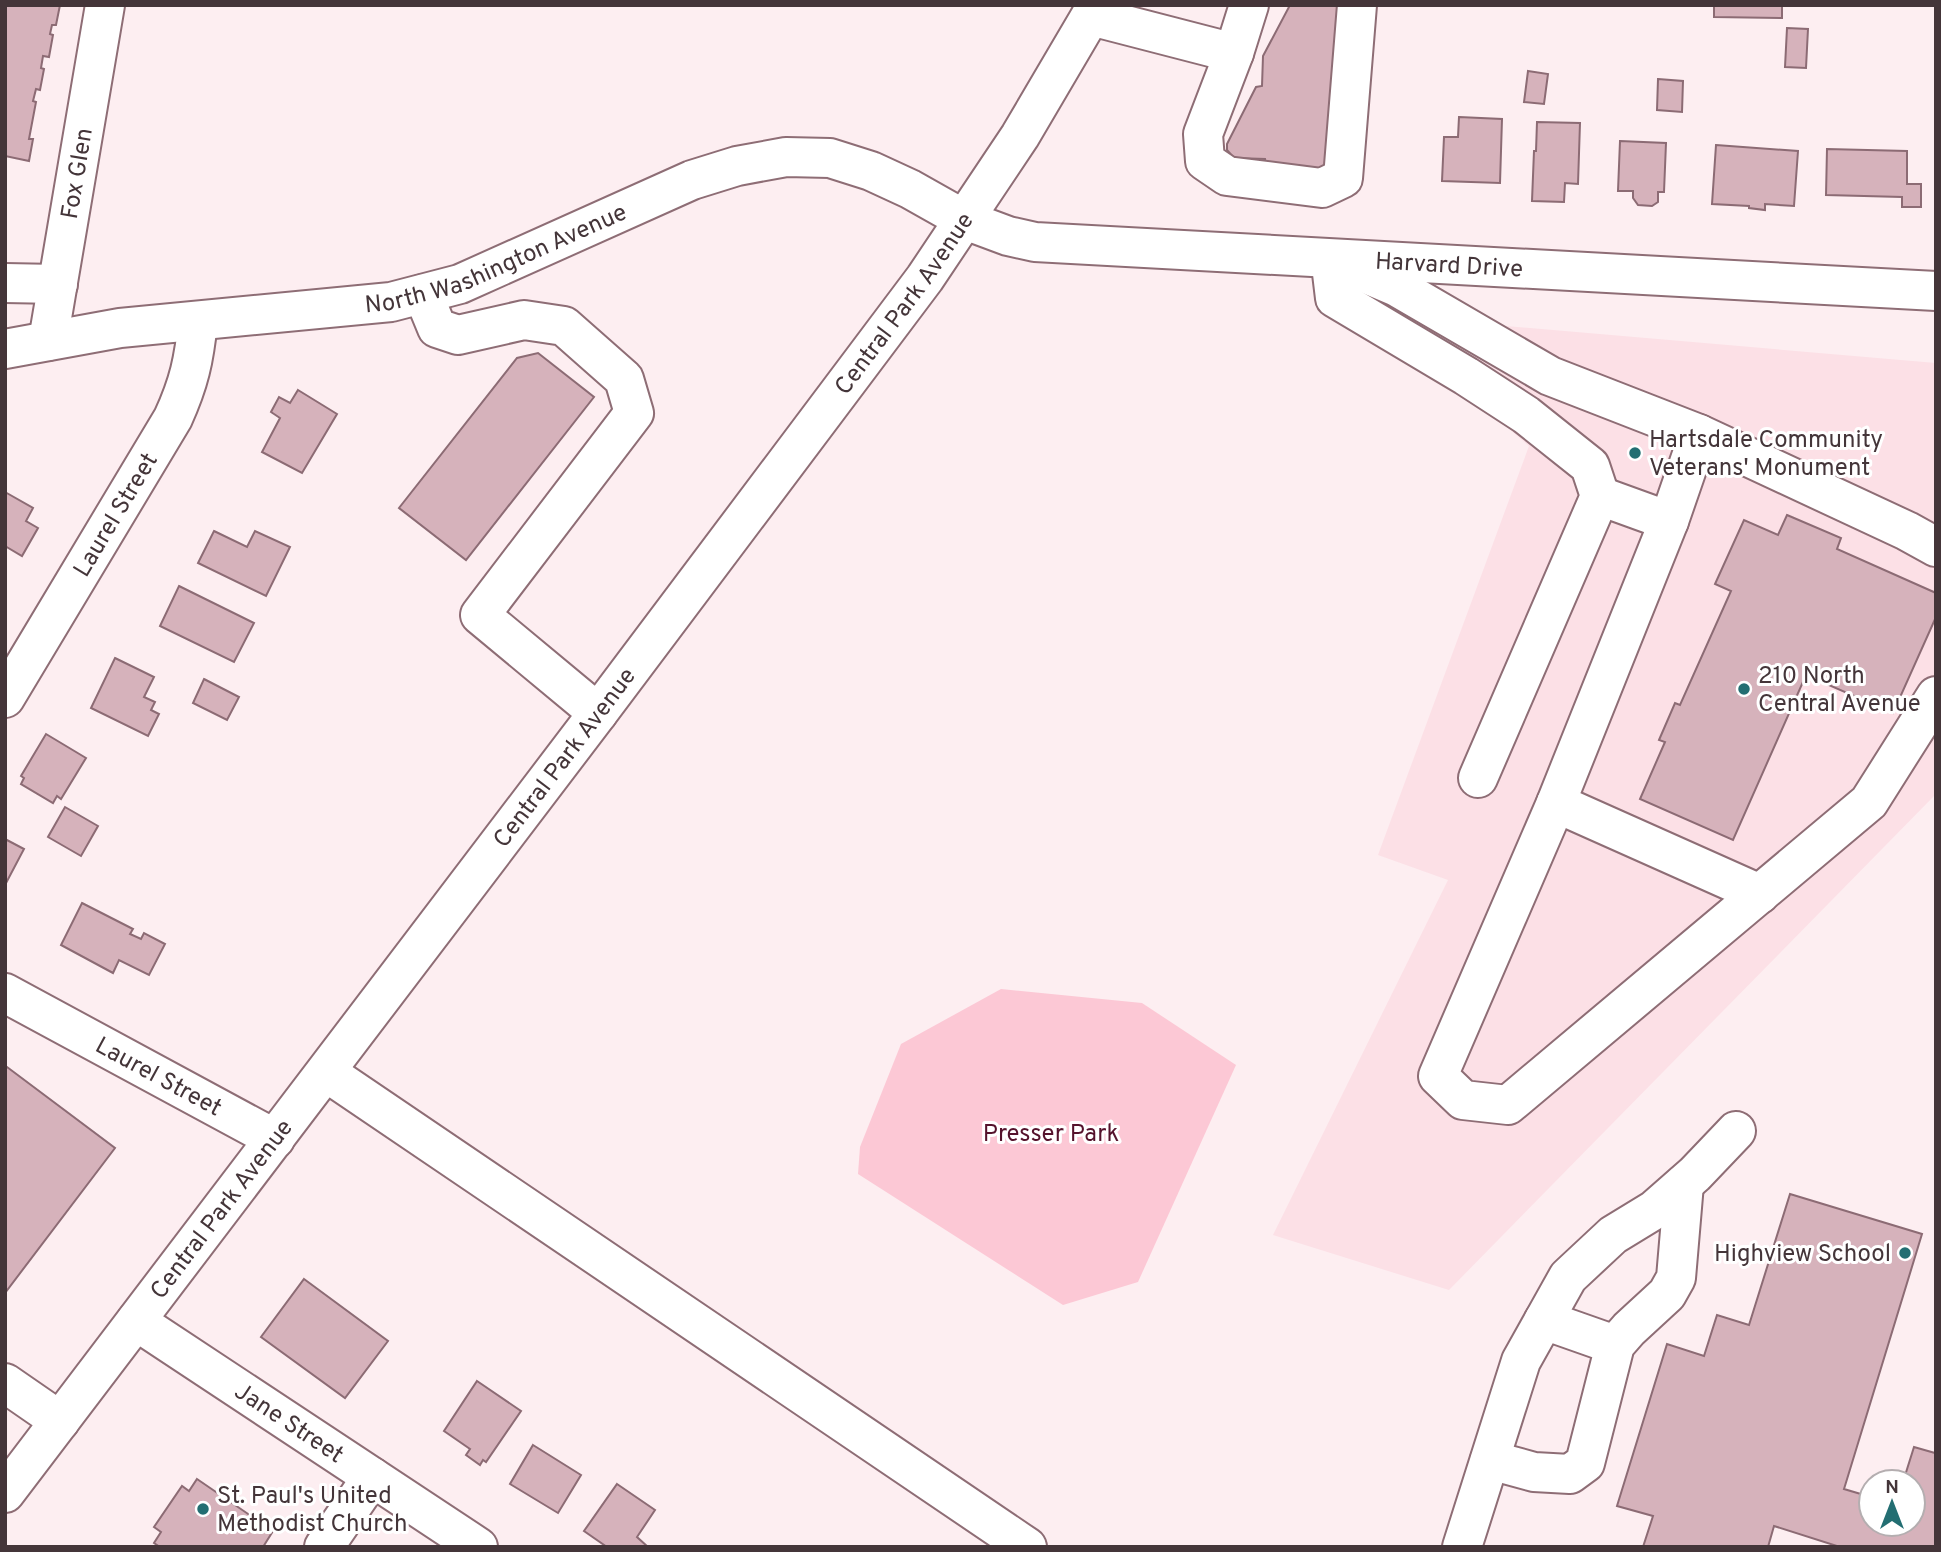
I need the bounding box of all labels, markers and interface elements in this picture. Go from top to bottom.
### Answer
street label: Fox Glen [56,126,101,222]
street label: North Washington Avenue [364,198,632,321]
street label: Central Park Avenue [829,208,981,402]
street label: Harvard Drive [1374,248,1524,286]
place label: Hartsdale Community Veterans' Monument [1649,426,1883,484]
marker: Hartsdale Community Veterans' Monument [1627,445,1643,461]
street label: Laurel Street [68,448,166,583]
place label: 210 North Central Avenue [1758,662,1921,720]
street label: Central Park Avenue [488,663,644,855]
marker: 210 North Central Avenue [1736,681,1752,697]
street label: Laurel Street [90,1032,226,1124]
street label: Central Park Avenue [145,1114,301,1306]
park label: Presser Park [983,1120,1119,1150]
place label: Highview School [1714,1240,1891,1270]
marker: Highview School [1897,1245,1913,1261]
street label: Jane Street [228,1377,349,1471]
north arrow [1857,1468,1927,1538]
text: N [1885,1476,1899,1500]
place label: St. Paul's United Methodist Church [217,1482,408,1540]
marker: St. Paul's United Methodist Church [195,1501,211,1517]

